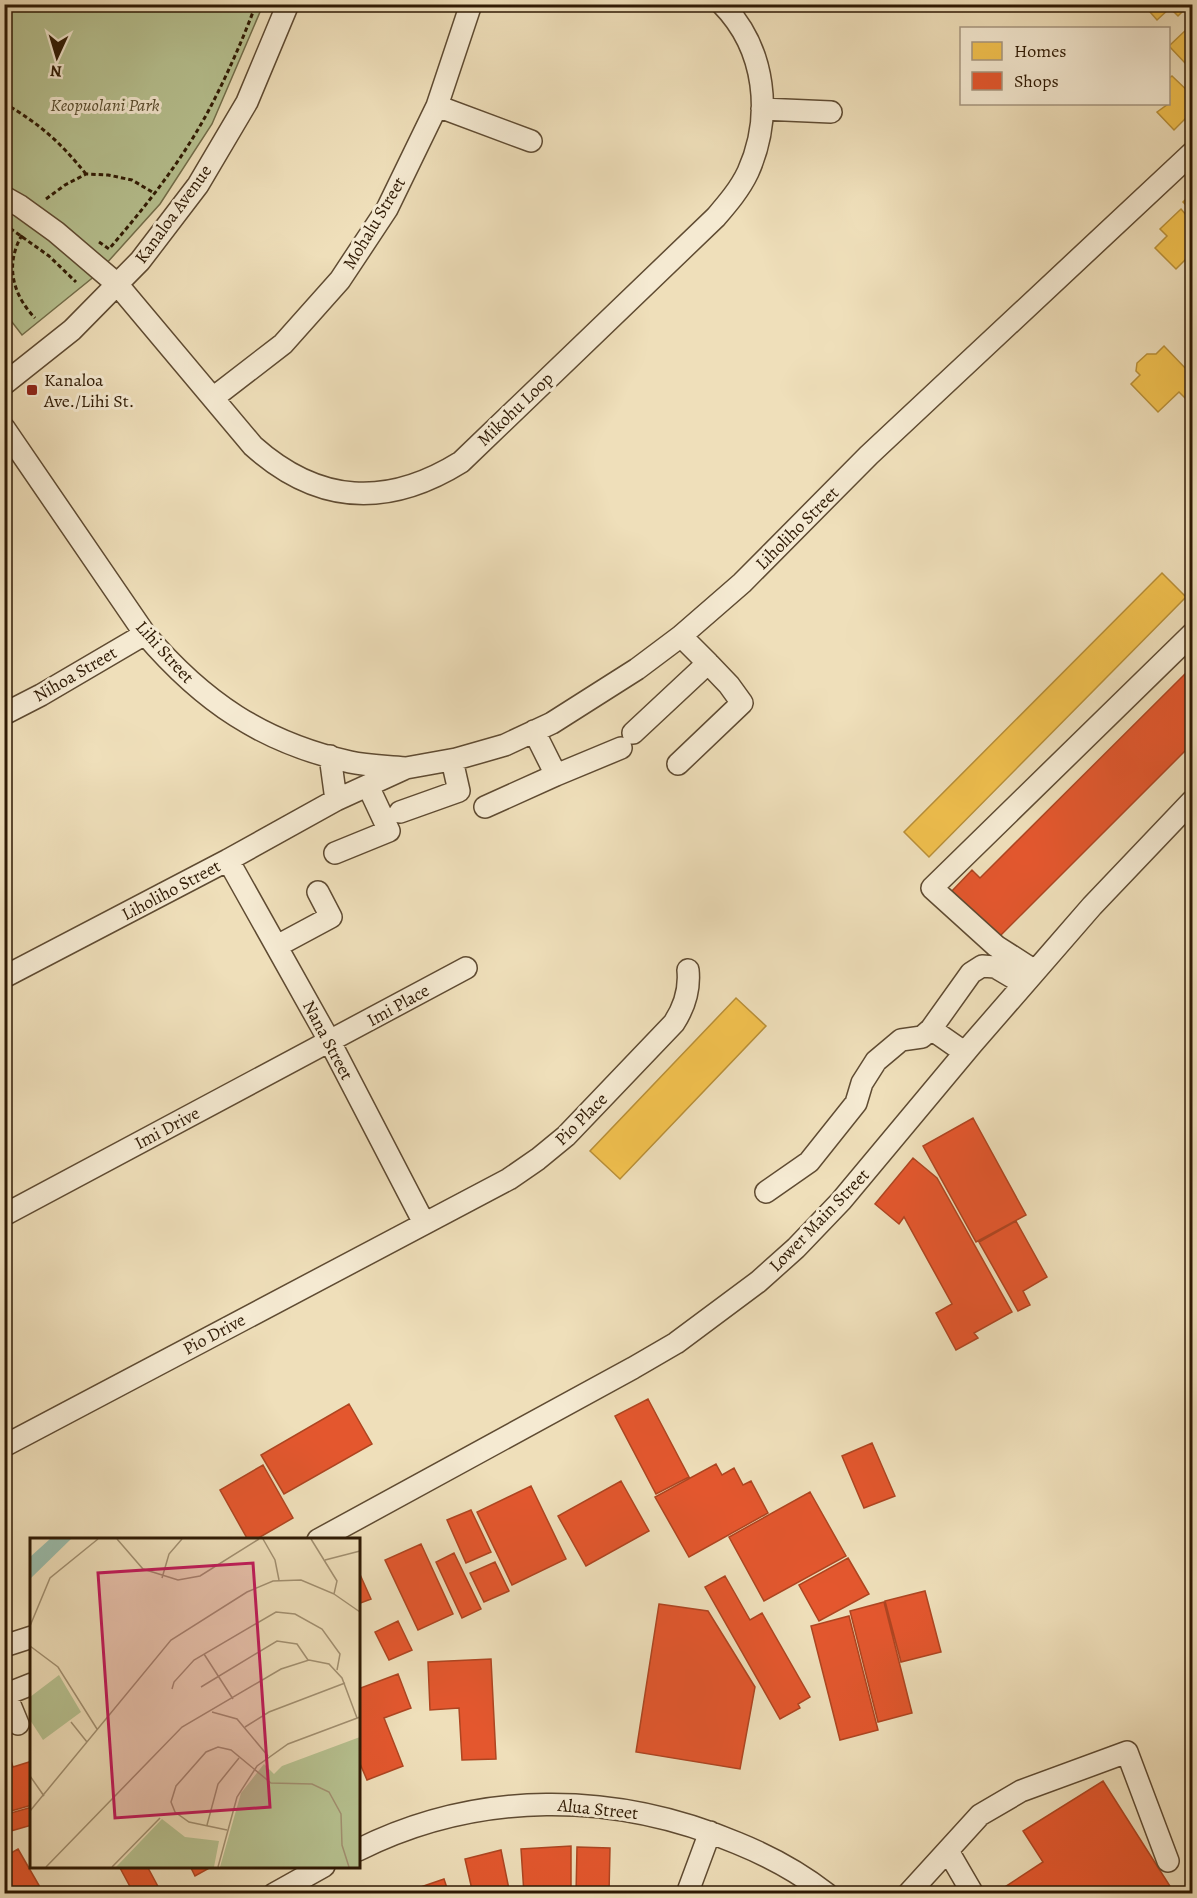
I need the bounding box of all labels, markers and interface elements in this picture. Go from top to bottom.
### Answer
north arrow [27,27,87,87]
legend [960,27,1170,105]
text: Homes [1014,39,1066,63]
text: N [49,60,63,82]
text: Shops [1014,69,1059,93]
park label: Keopuolani Park [50,93,160,117]
street label: Kanaloa Avenue [129,160,217,268]
street label: Mohalu Street [337,172,411,274]
street label: Mikohu Loop [472,367,558,451]
place label: Kanaloa Ave./Lihi St. [43,368,134,413]
marker: Kanaloa Ave./Lihi St. [25,383,39,397]
street label: Liholiho Street [750,481,844,575]
street label: Lihi Street [130,615,200,689]
street label: Nihoa Street [29,640,121,708]
street label: Liholiho Street [117,854,225,926]
street label: Imi Place [362,978,434,1032]
street label: Nana Street [297,996,359,1084]
street label: Pio Place [549,1087,613,1151]
street label: Imi Drive [130,1101,204,1155]
street label: Lower Main Street [763,1163,875,1277]
street label: Pio Drive [178,1307,250,1361]
inset map [30,1538,360,1868]
street label: Alua Street [556,1793,639,1825]

